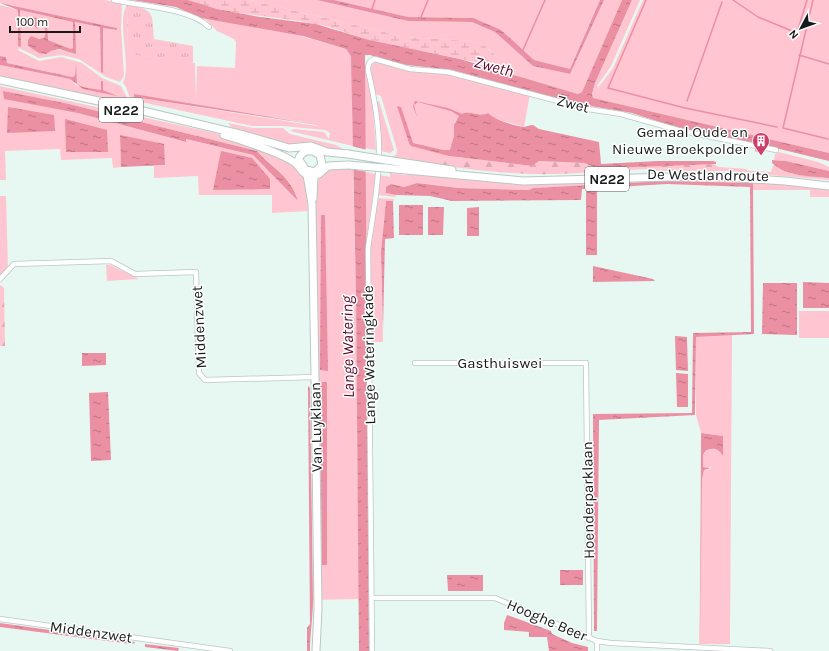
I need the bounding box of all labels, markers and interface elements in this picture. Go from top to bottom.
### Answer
scale bar [10,8,80,34]
north arrow [781,8,821,48]
text: 100 m [16,15,48,29]
text: N [786,27,801,41]
water label: Zweth [472,52,516,81]
street label: Zwet [555,91,592,117]
road number: N222 [99,98,143,122]
place label: Gemaal Oude en Nieuwe Broekpolder [612,123,749,158]
building icon: Gemaal Oude en Nieuwe Broekpolder [751,131,771,156]
street label: De Westlandroute [647,165,769,185]
road number: N222 [585,167,629,191]
street label: Middenzwet [188,285,210,369]
street label: Lange Wateringkade [359,285,379,425]
water label: Lange Watering [337,295,358,398]
street label: Gasthuiswei [458,354,542,372]
street label: Van Luyklaan [306,382,326,472]
street label: Hoenderparklaan [578,441,598,559]
street label: Hooghe Beer [504,595,590,645]
street label: Middenzwet [49,617,134,647]

